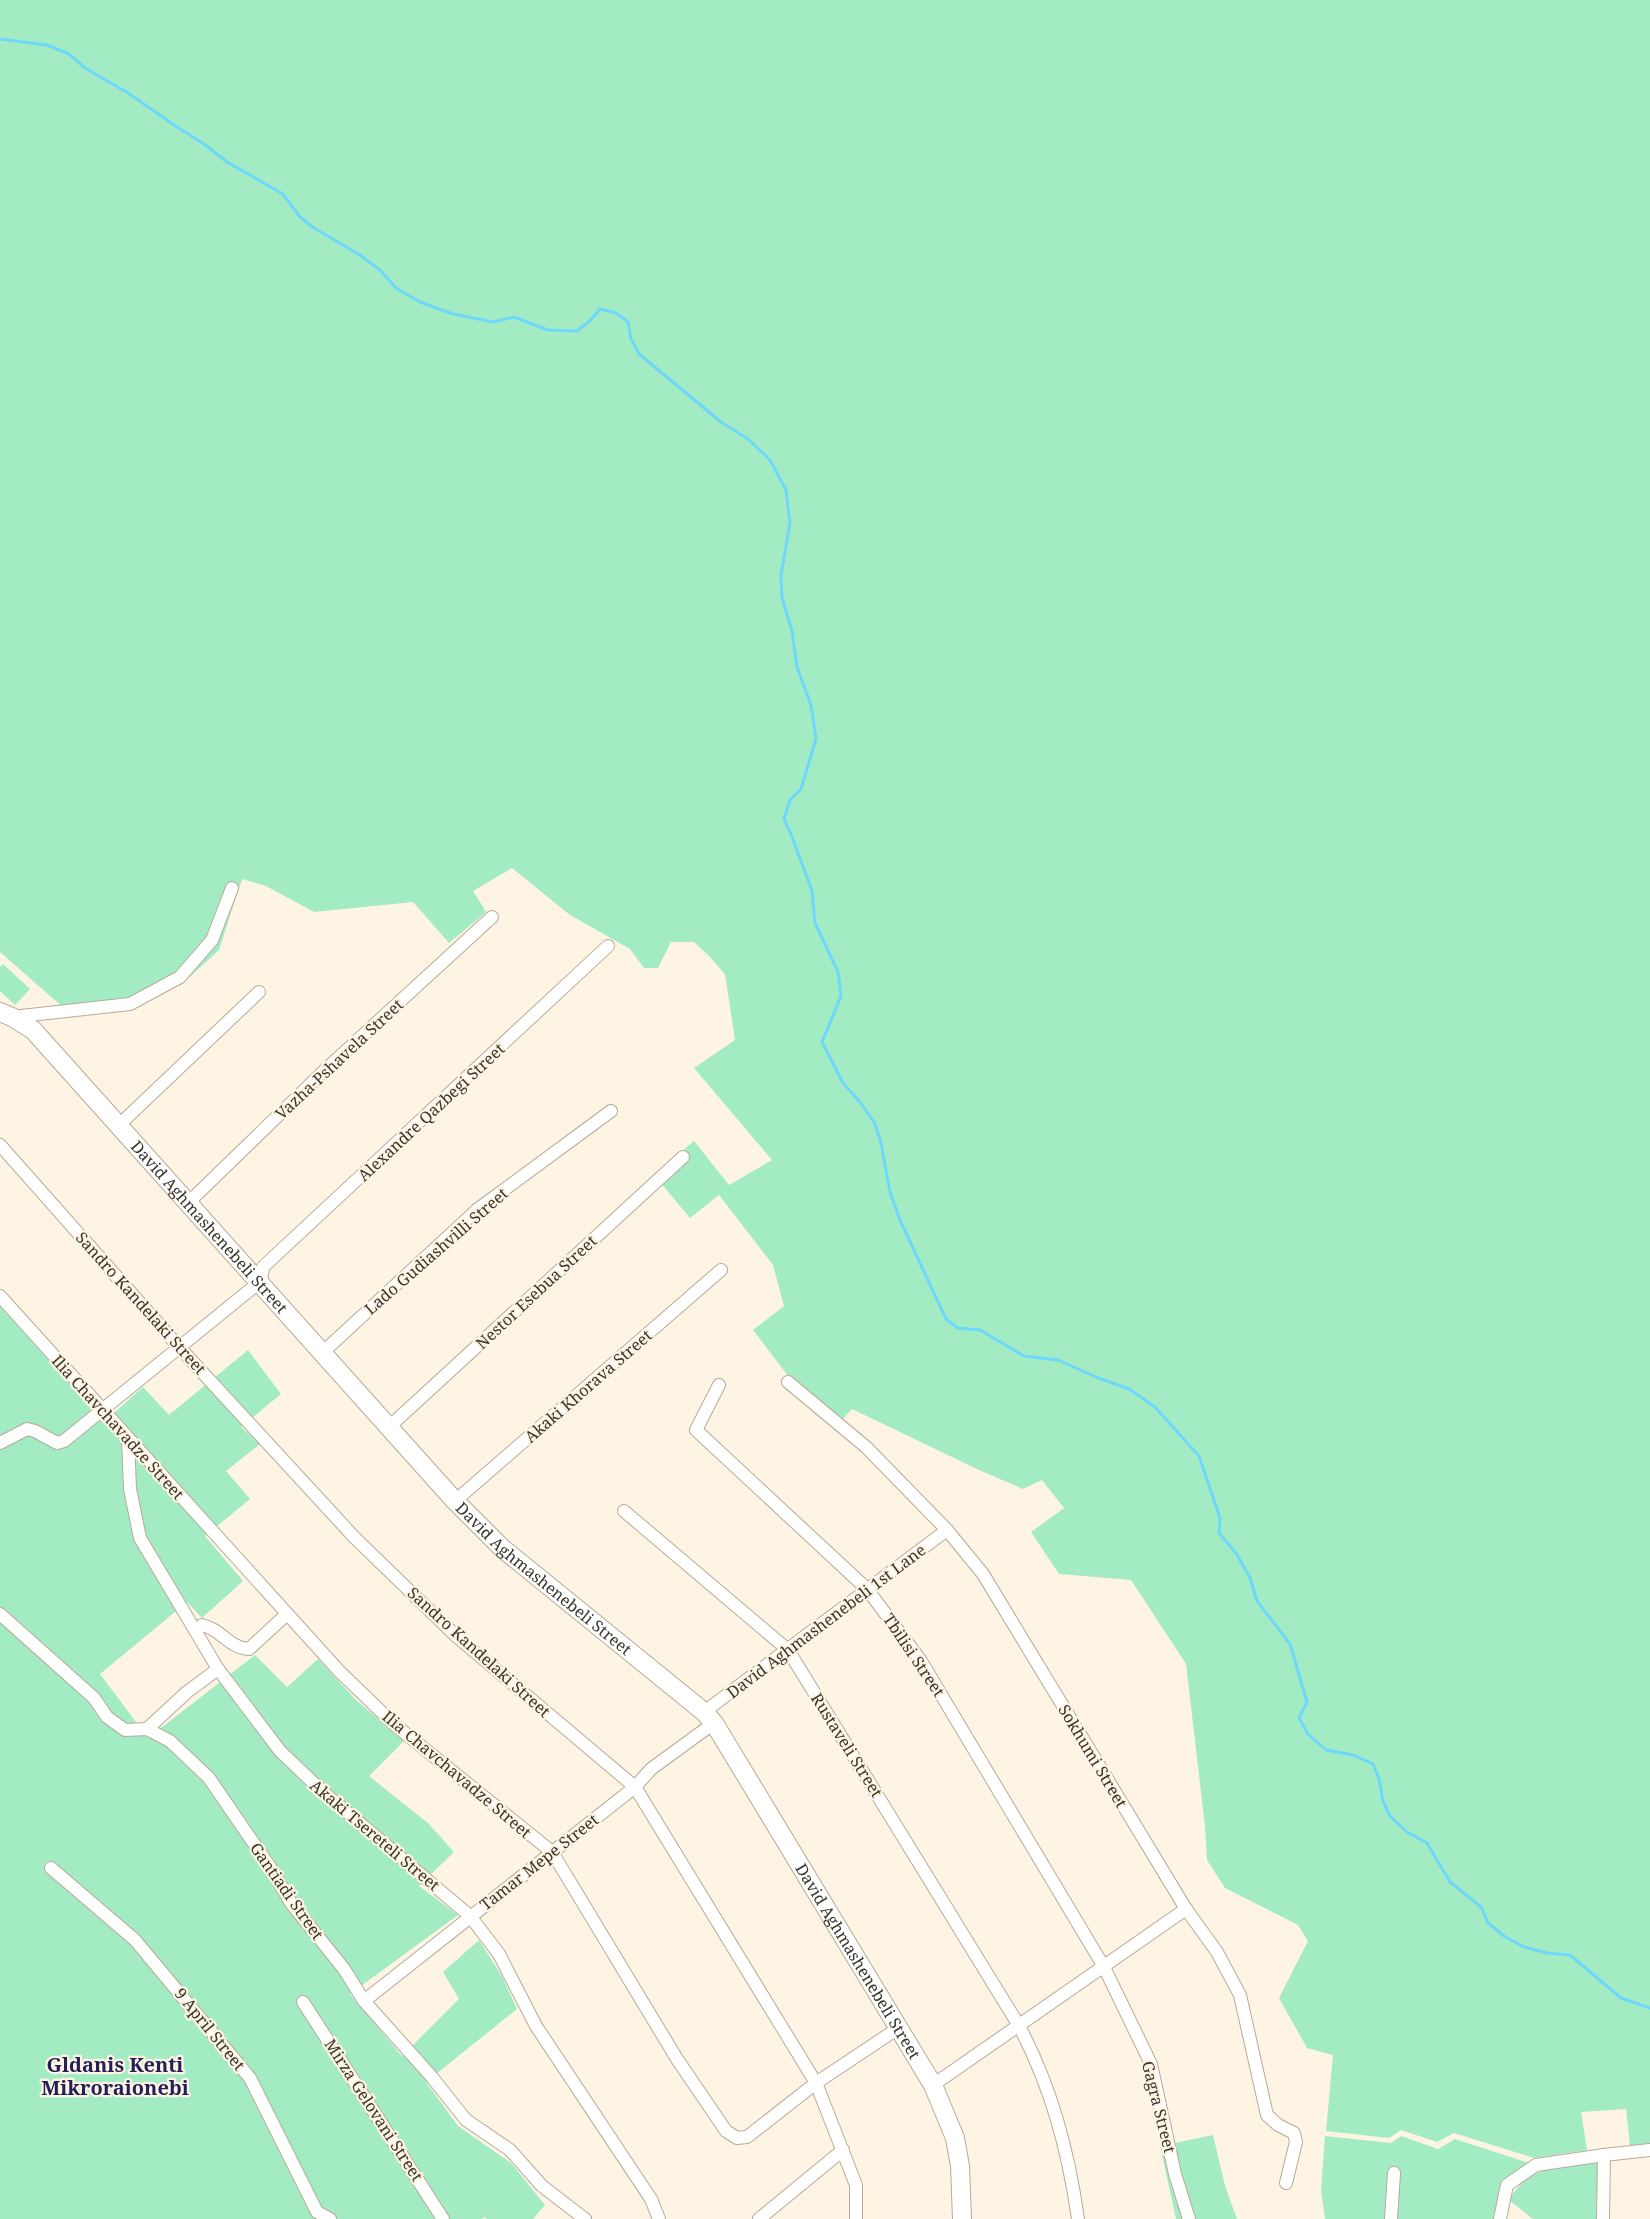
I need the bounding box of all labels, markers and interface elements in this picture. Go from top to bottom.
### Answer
street label: Vazha-Pshavela Street [270,993,408,1124]
street label: Alexandre Qazbegi Street [353,1038,509,1186]
street label: David Aghmashenebeli Street [126,1136,293,1318]
street label: Lado Gudiashvilli Street [360,1182,513,1319]
street label: Sandro Kandelaki Street [71,1227,211,1379]
street label: Nestor Esebua Street [471,1230,602,1354]
street label: Akaki Khorava Street [520,1324,657,1447]
street label: Ilia Chavchavadze Street [47,1350,189,1504]
street label: David Aghmashenebeli Street [451,1497,637,1660]
street label: David Aghmashenebeli 1st Lane [722,1539,930,1703]
street label: Sandro Kandelaki Street [403,1582,555,1722]
street label: Tbilisi Street [878,1609,950,1701]
street label: Rustaveli Street [806,1689,888,1802]
street label: Sokhumi Street [1054,1700,1133,1812]
street label: Ilia Chavchavadze Street [378,1705,536,1843]
street label: Akaki Tsereteli Street [306,1774,445,1896]
street label: Tamar Mepe Street [475,1809,603,1915]
street label: Gantiadi Street [245,1838,329,1944]
street label: David Aghmashenebeli Street [790,1859,926,2063]
street label: 9 April Street [170,1983,250,2075]
street label: Mirza Gelovani Street [320,2035,429,2186]
district label: Gldanis Kenti Mikroraionebi [41,2051,189,2101]
street label: Gagra Street [1137,2059,1181,2156]

